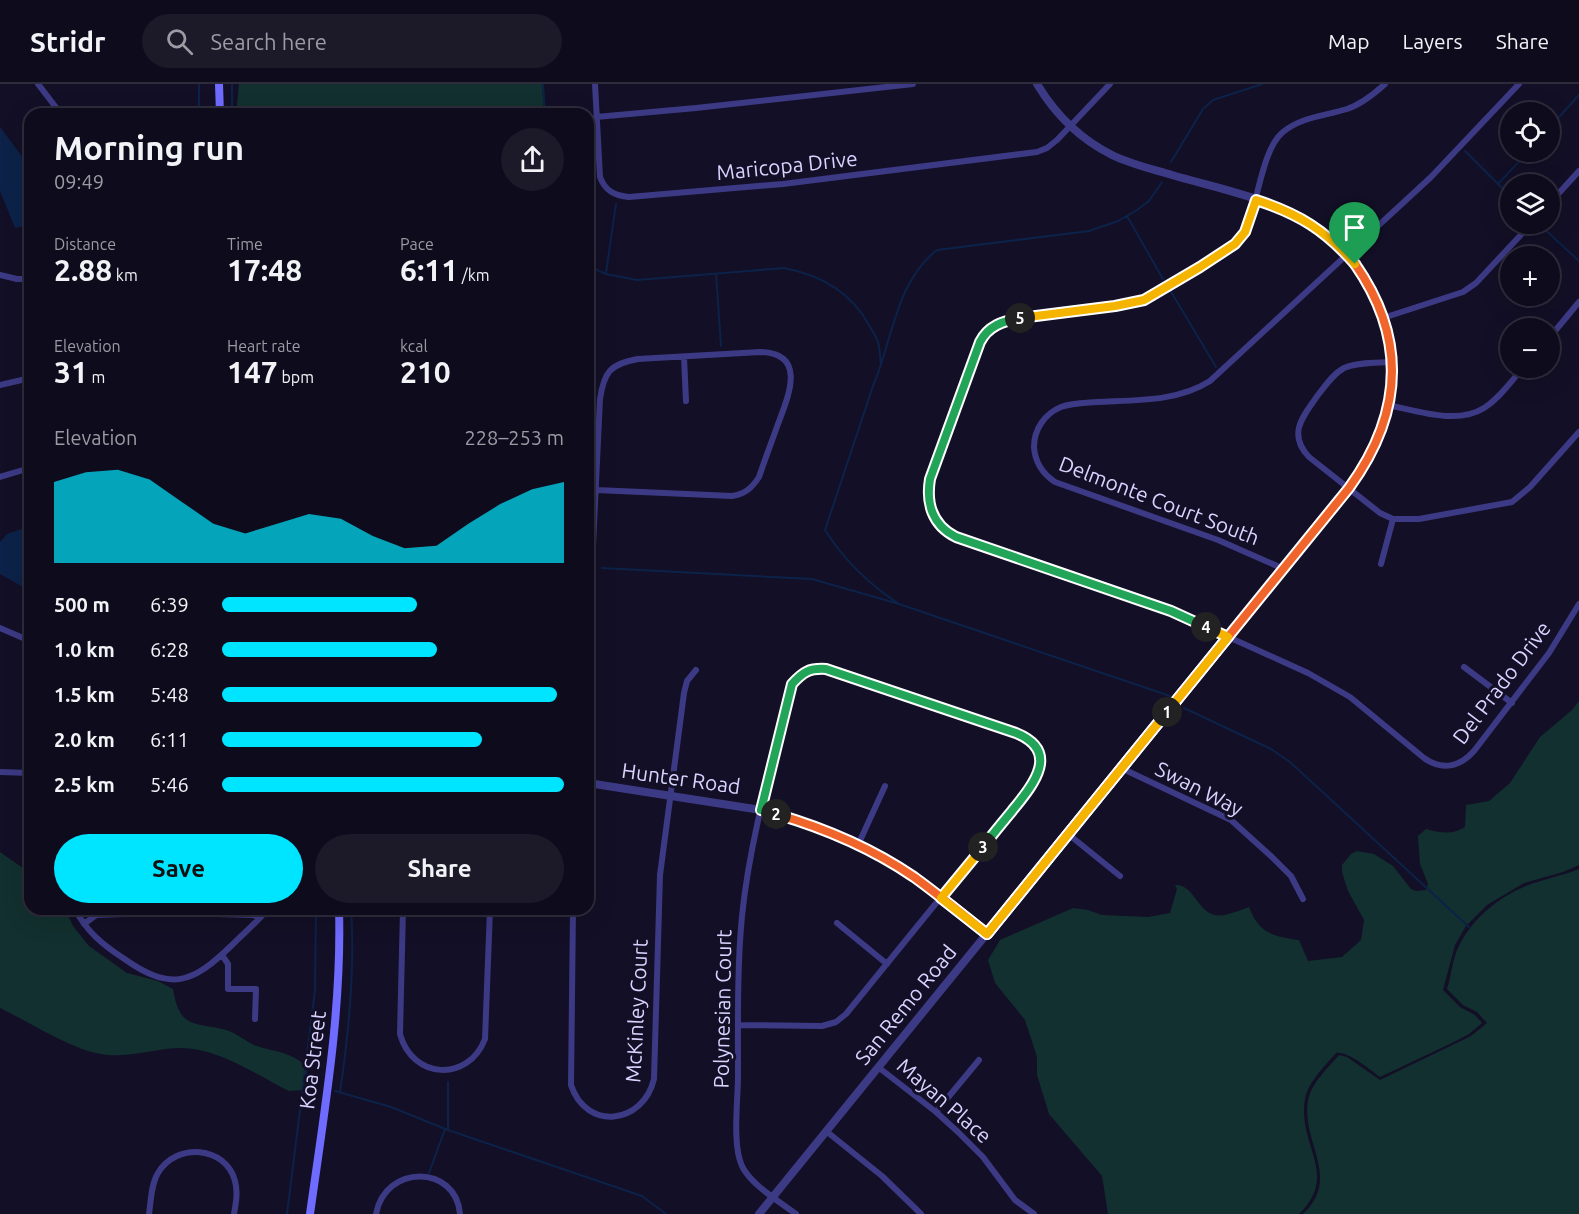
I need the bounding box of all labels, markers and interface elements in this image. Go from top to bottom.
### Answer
search box [142,14,562,68]
icon: search [163,25,196,58]
text: Stridr [30,26,106,57]
text: Search here [211,29,327,54]
text: Map [1328,29,1369,53]
text: Layers [1402,29,1463,53]
text: Share [1496,29,1549,53]
map controls [1500,102,1560,378]
button: locate [1500,102,1560,162]
button: share [501,128,564,191]
text: Morning run [54,129,244,166]
street label: Maricopa Drive [715,146,859,184]
text: 09:49 [54,170,104,193]
button: layers [1500,174,1560,234]
pin [1329,202,1380,264]
icon: arrive [1338,211,1371,244]
text: Distance [54,235,116,253]
text: Time [227,235,263,253]
text: Pace [400,235,434,253]
button: + [1500,246,1560,306]
text: 2.88 [54,253,112,287]
text: 17:48 [227,253,302,287]
text: 6:11 [400,253,458,287]
text: km [112,266,138,284]
text: /km [458,266,490,284]
pin: 5 [1005,303,1035,333]
text: 5 [1015,309,1025,327]
button: − [1500,318,1560,378]
text: Elevation [54,337,121,355]
text: Heart rate [227,337,301,355]
text: kcal [400,337,428,355]
text: 31 [54,355,88,389]
text: 147 [227,355,278,389]
text: 210 [400,355,451,389]
text: m [88,368,105,386]
text: bpm [278,368,314,386]
text: Elevation [54,426,137,449]
text: 228–253 m [465,426,564,449]
street label: Delmonte Court South [1056,451,1263,549]
text: 500 m [54,593,110,616]
text: 6:39 [150,593,189,616]
pin: 4 [1191,612,1221,642]
street label: Del Prado Drive [1447,616,1555,748]
text: 4 [1201,618,1211,636]
text: 1.0 km [54,638,115,661]
text: 6:28 [150,638,189,661]
text: 1.5 km [54,683,115,706]
text: 5:48 [150,683,189,706]
pin: 1 [1152,697,1182,727]
text: 1 [1162,703,1172,721]
text: 2.0 km [54,728,115,751]
text: 6:11 [150,728,189,751]
street label: Swan Way [1152,756,1247,820]
street label: Hunter Road [620,758,742,798]
text: 2.5 km [54,773,115,796]
text: 5:46 [150,773,189,796]
pin: 2 [761,799,791,829]
text: 2 [771,805,781,823]
pin: 3 [968,832,998,862]
button: Save [54,834,303,903]
button: Share [315,834,564,903]
text: 3 [978,838,988,856]
street label: Polynesian Court [709,929,735,1089]
street label: McKinley Court [620,939,652,1083]
street label: San Remo Road [850,940,961,1069]
street label: Koa Street [294,1009,330,1110]
street label: Mayan Place [893,1053,997,1148]

